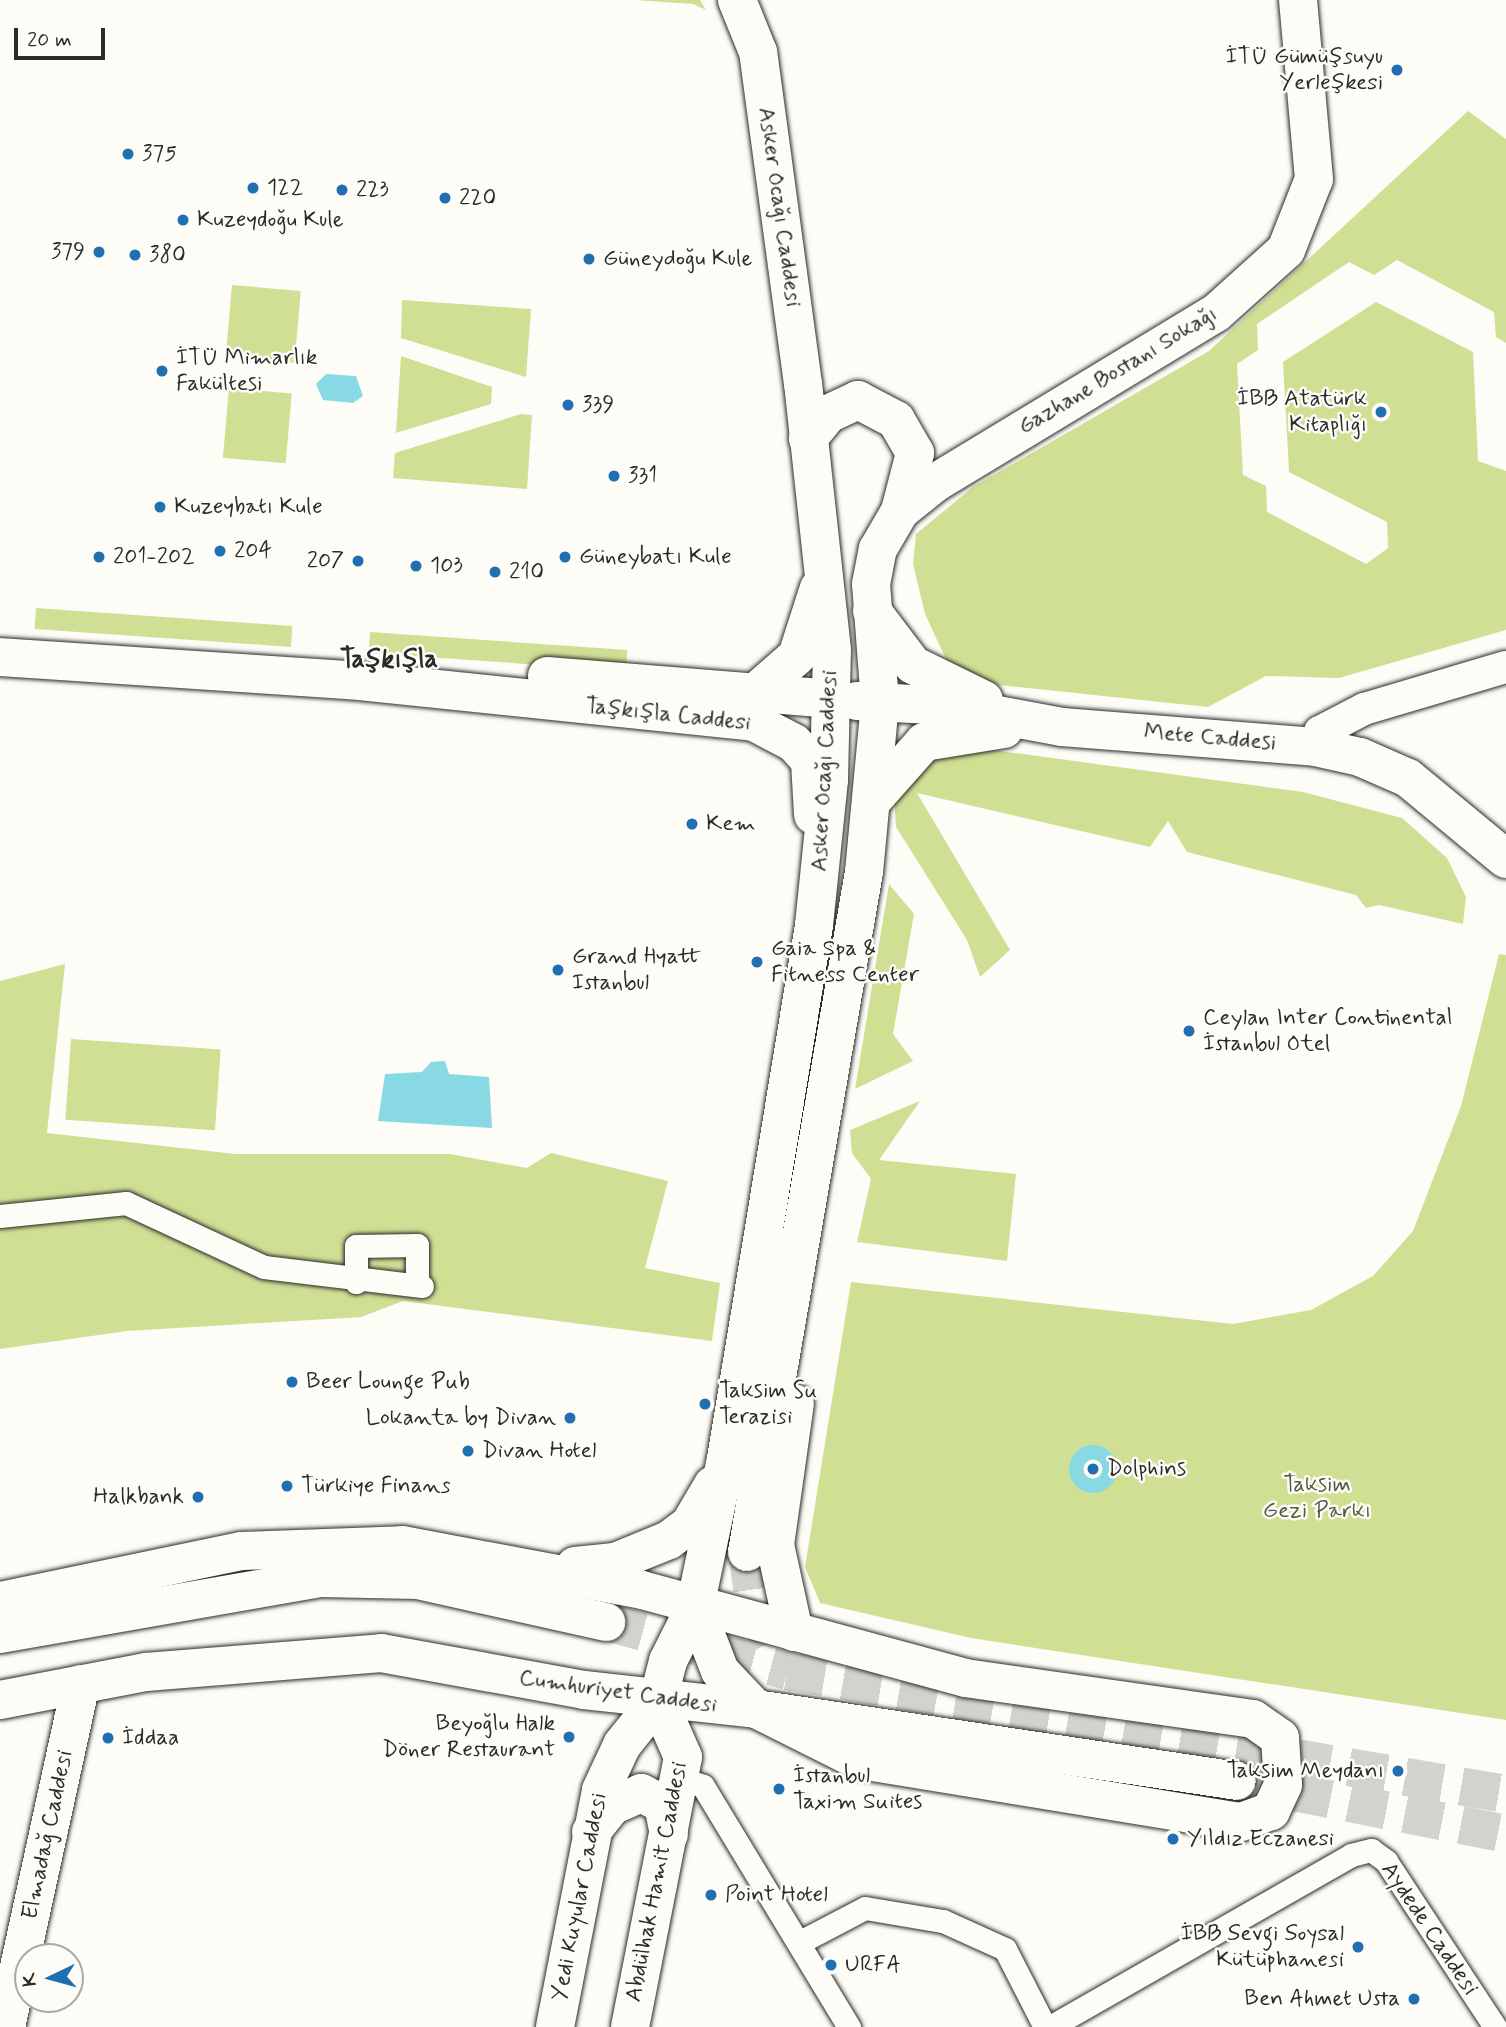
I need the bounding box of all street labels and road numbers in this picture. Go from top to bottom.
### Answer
street label: Asker Ocağı Caddesi [751,105,807,309]
street label: Gazhane Bostanı Sokağı [1013,301,1223,441]
street label: Asker Ocağı Caddesi [806,669,844,873]
street label: Taşkışla Caddesi [582,692,754,738]
street label: Mete Caddesi [1142,718,1278,758]
street label: Cumhuriyet Caddesi [517,1664,719,1720]
street label: Elmadağ Caddesi [17,1748,79,1922]
street label: Abdülhak Hamit Caddesi [620,1759,694,2005]
street label: Yedi Kuyular Caddesi [547,1792,613,2002]
street label: Aydede Caddesi [1374,1857,1484,2001]

